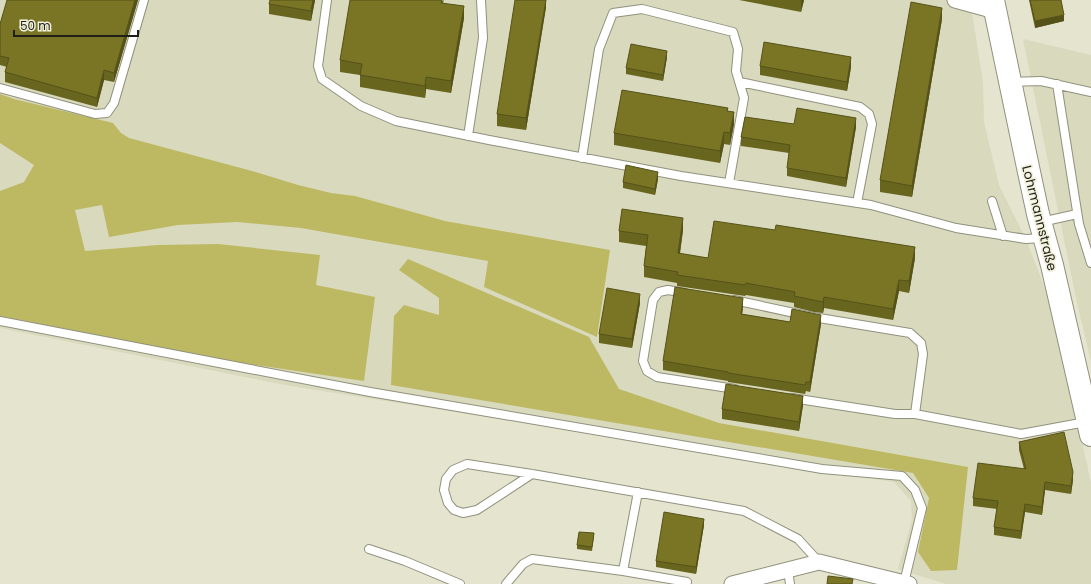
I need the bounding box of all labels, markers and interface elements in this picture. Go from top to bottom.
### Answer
scale bar [14,12,138,38]
text: 50 m [20,17,51,34]
street label: Lohrmannstraße [1017,163,1062,273]

